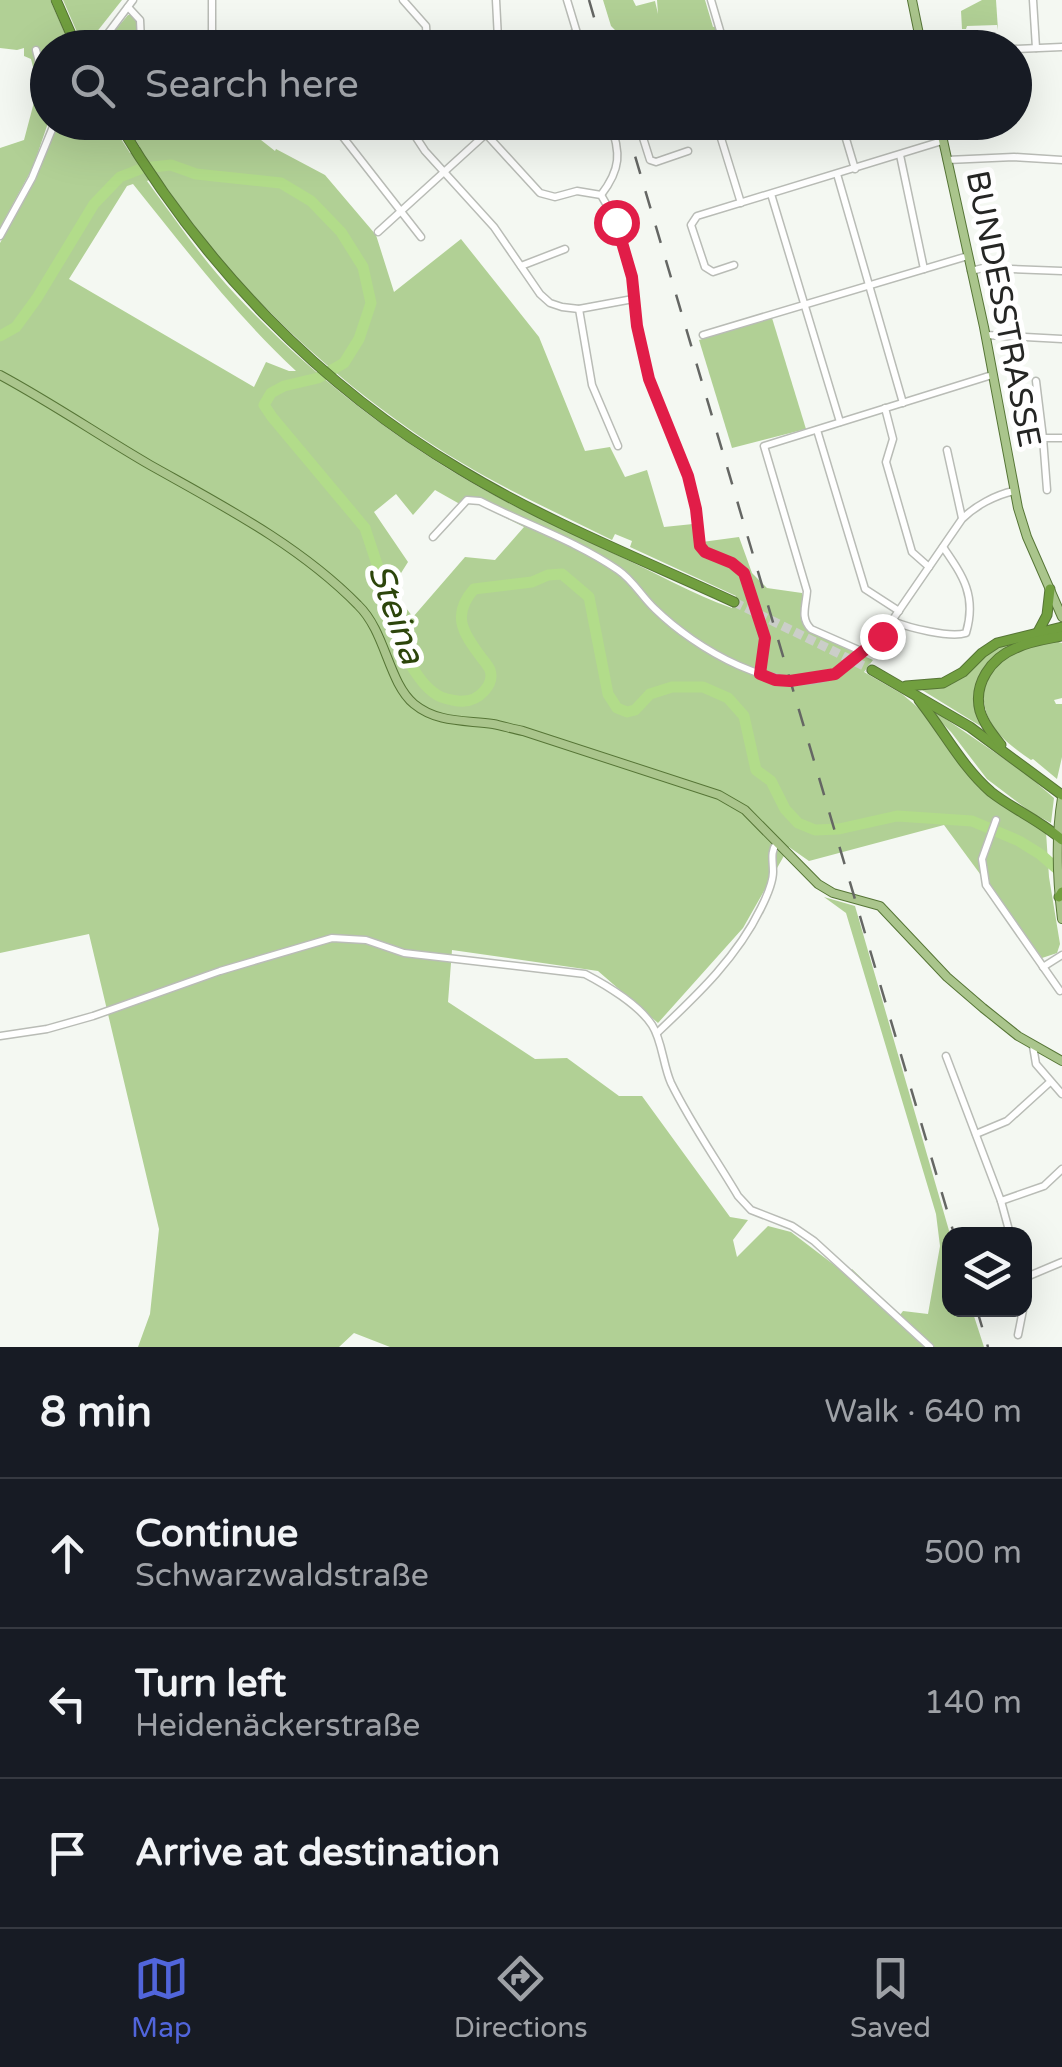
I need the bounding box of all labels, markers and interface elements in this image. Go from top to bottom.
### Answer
search box [30,30,1032,140]
icon: search [65,58,120,113]
text: Search here [145,62,359,108]
street label: BUNDESSTRASSE [958,168,1048,450]
route start [594,200,640,246]
water label: Steina [359,558,434,671]
route end [860,614,906,660]
map controls [942,1227,1032,1317]
button: layers [942,1227,1032,1317]
text: 8 min [40,1387,152,1438]
text: Walk · 640 m [825,1393,1022,1431]
text: Continue [135,1511,298,1557]
icon: ahead [40,1526,95,1581]
text: 500 m [924,1534,1022,1572]
text: Schwarzwaldstraße [135,1557,429,1595]
text: Turn left [135,1661,286,1707]
icon: left [40,1676,95,1731]
text: 140 m [924,1684,1022,1722]
text: Heidenäckerstraße [135,1707,420,1745]
icon: arrive [40,1826,95,1881]
text: Arrive at destination [135,1830,500,1876]
tab: Map [131,1951,192,2045]
tab: Directions [454,1951,588,2045]
tab: Saved [850,1951,931,2045]

